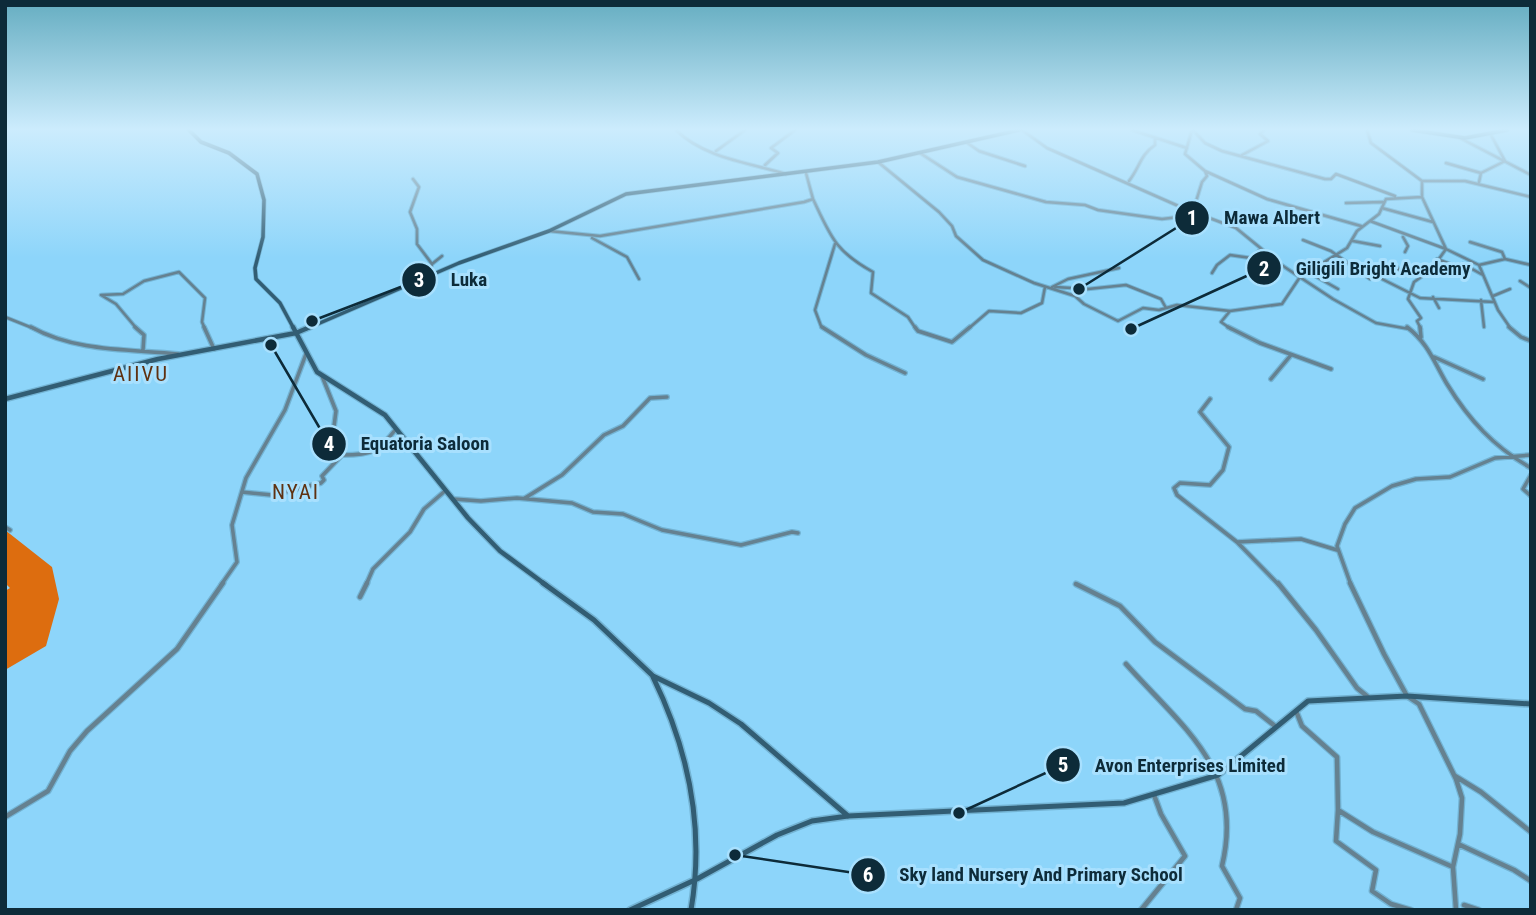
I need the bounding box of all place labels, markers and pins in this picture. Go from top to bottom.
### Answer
callout: Mawa Albert [1175,198,1334,238]
callout: Giligili Bright Academy [1246,248,1484,288]
callout: Luka [402,260,501,300]
callout: Equatoria Saloon [312,424,503,464]
callout: Avon Enterprises Limited [1046,745,1299,785]
callout: Sky land Nursery And Primary School [850,855,1197,895]

